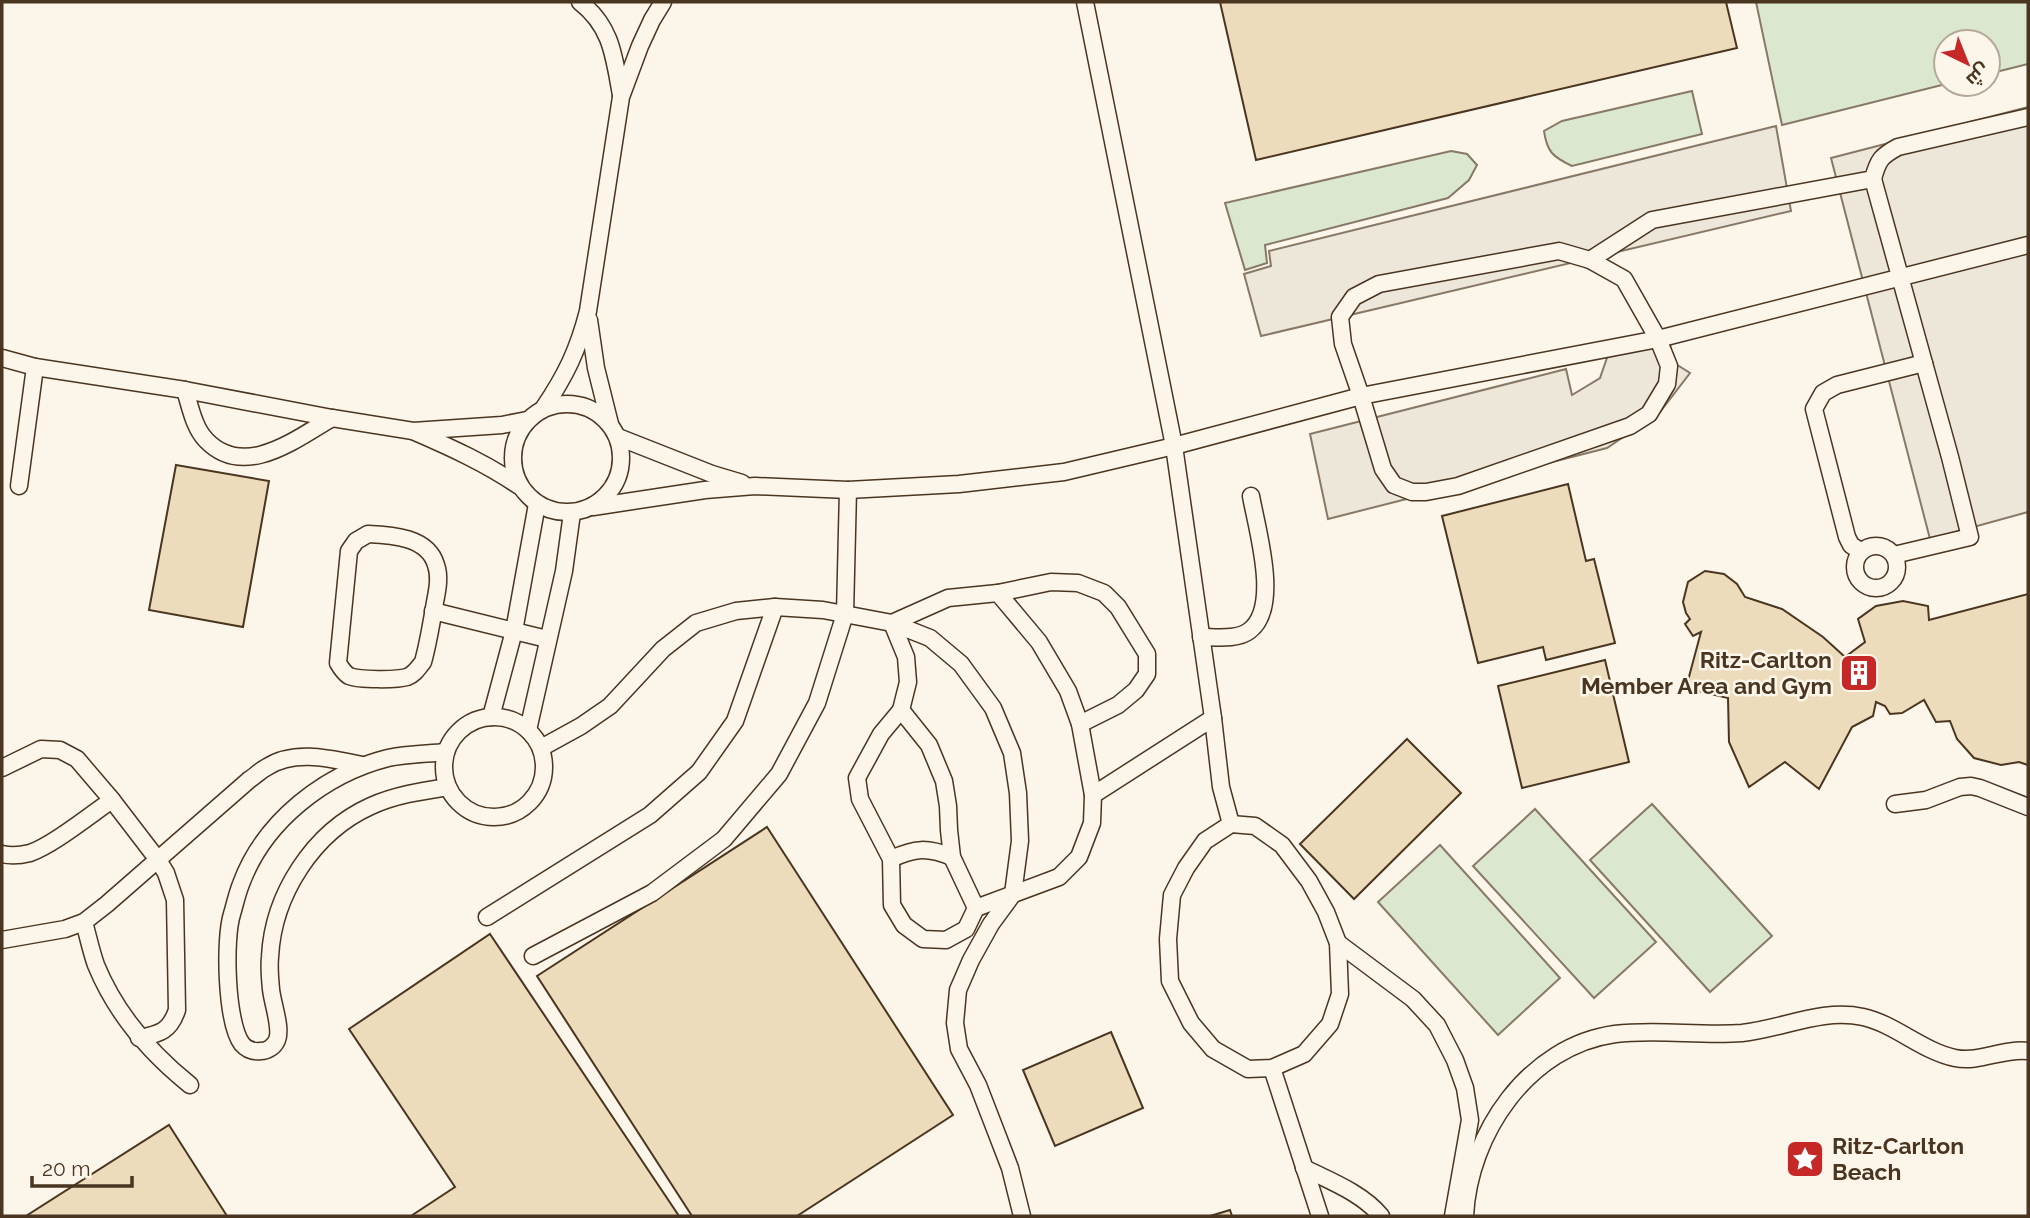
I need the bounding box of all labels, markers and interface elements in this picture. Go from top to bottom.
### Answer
north arrow [1932,28,2002,98]
text: ش [1961,58,1995,92]
place label: Ritz-Carlton Member Area and Gym [1581,646,1832,699]
building icon: Ritz-Carlton Member Area and Gym [1838,652,1880,694]
place label: Ritz-Carlton Beach [1832,1132,1964,1185]
place icon: Ritz-Carlton Beach [1784,1138,1826,1180]
scale bar [32,1144,131,1188]
text: 20 m [42,1156,90,1181]

